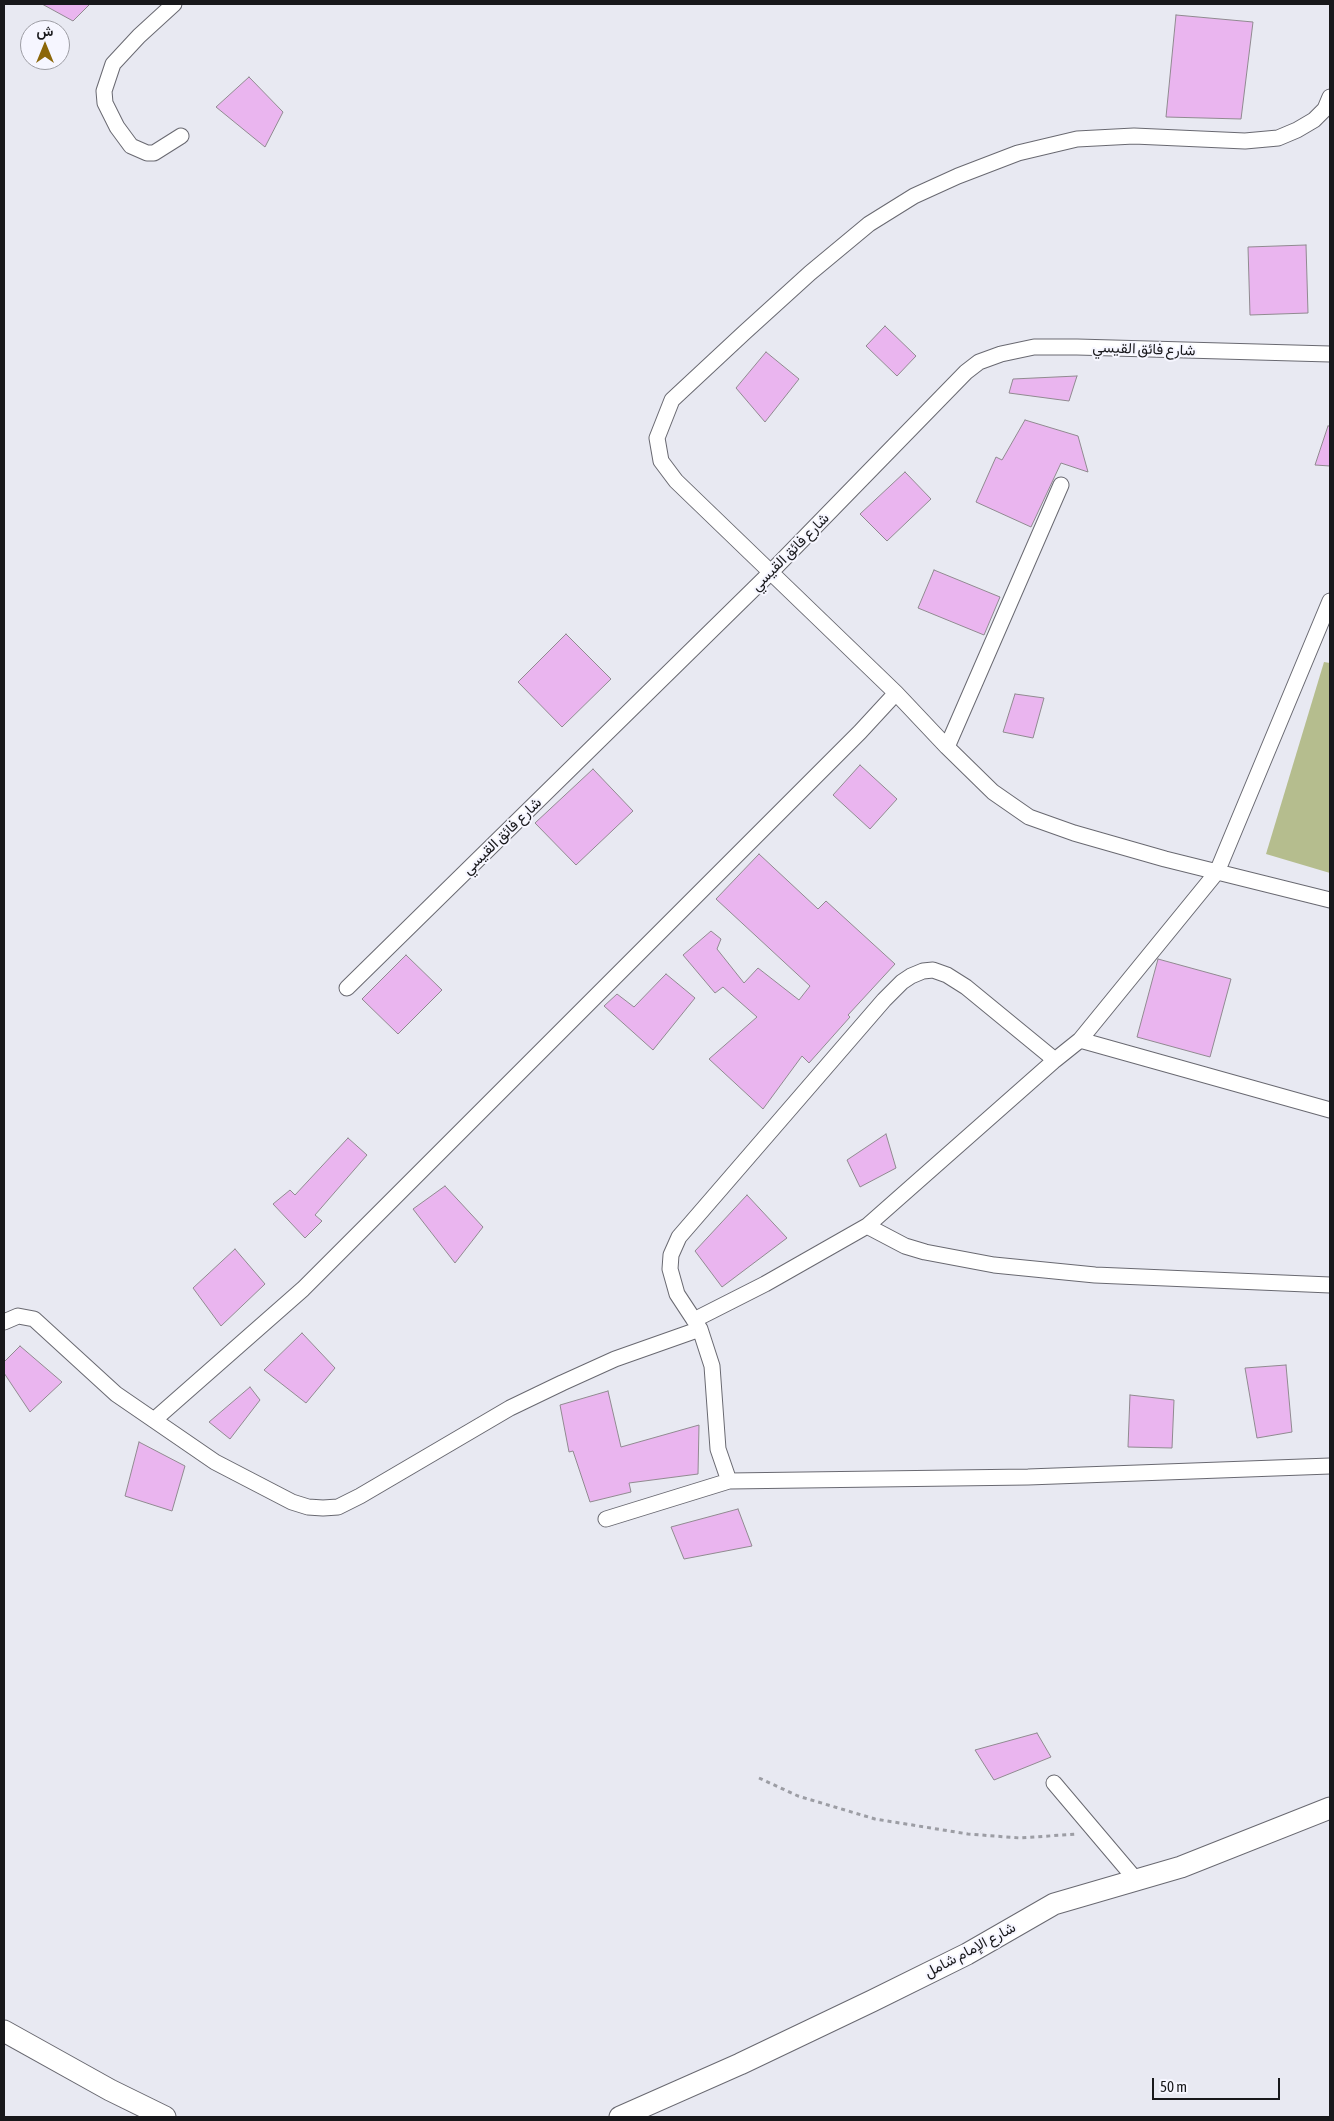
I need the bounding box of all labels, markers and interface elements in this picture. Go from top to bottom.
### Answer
north arrow [20,20,70,70]
text: ش [37,23,53,39]
street label: شارع فائق القيسي [1092,338,1196,360]
street label: شارع فائق القيسي [747,509,833,595]
street label: شارع فائق القيسي [459,794,545,878]
street label: شارع الإمام شامل [921,1918,1019,1982]
scale bar [1154,2068,1282,2100]
text: 50 m [1160,2078,1187,2095]

